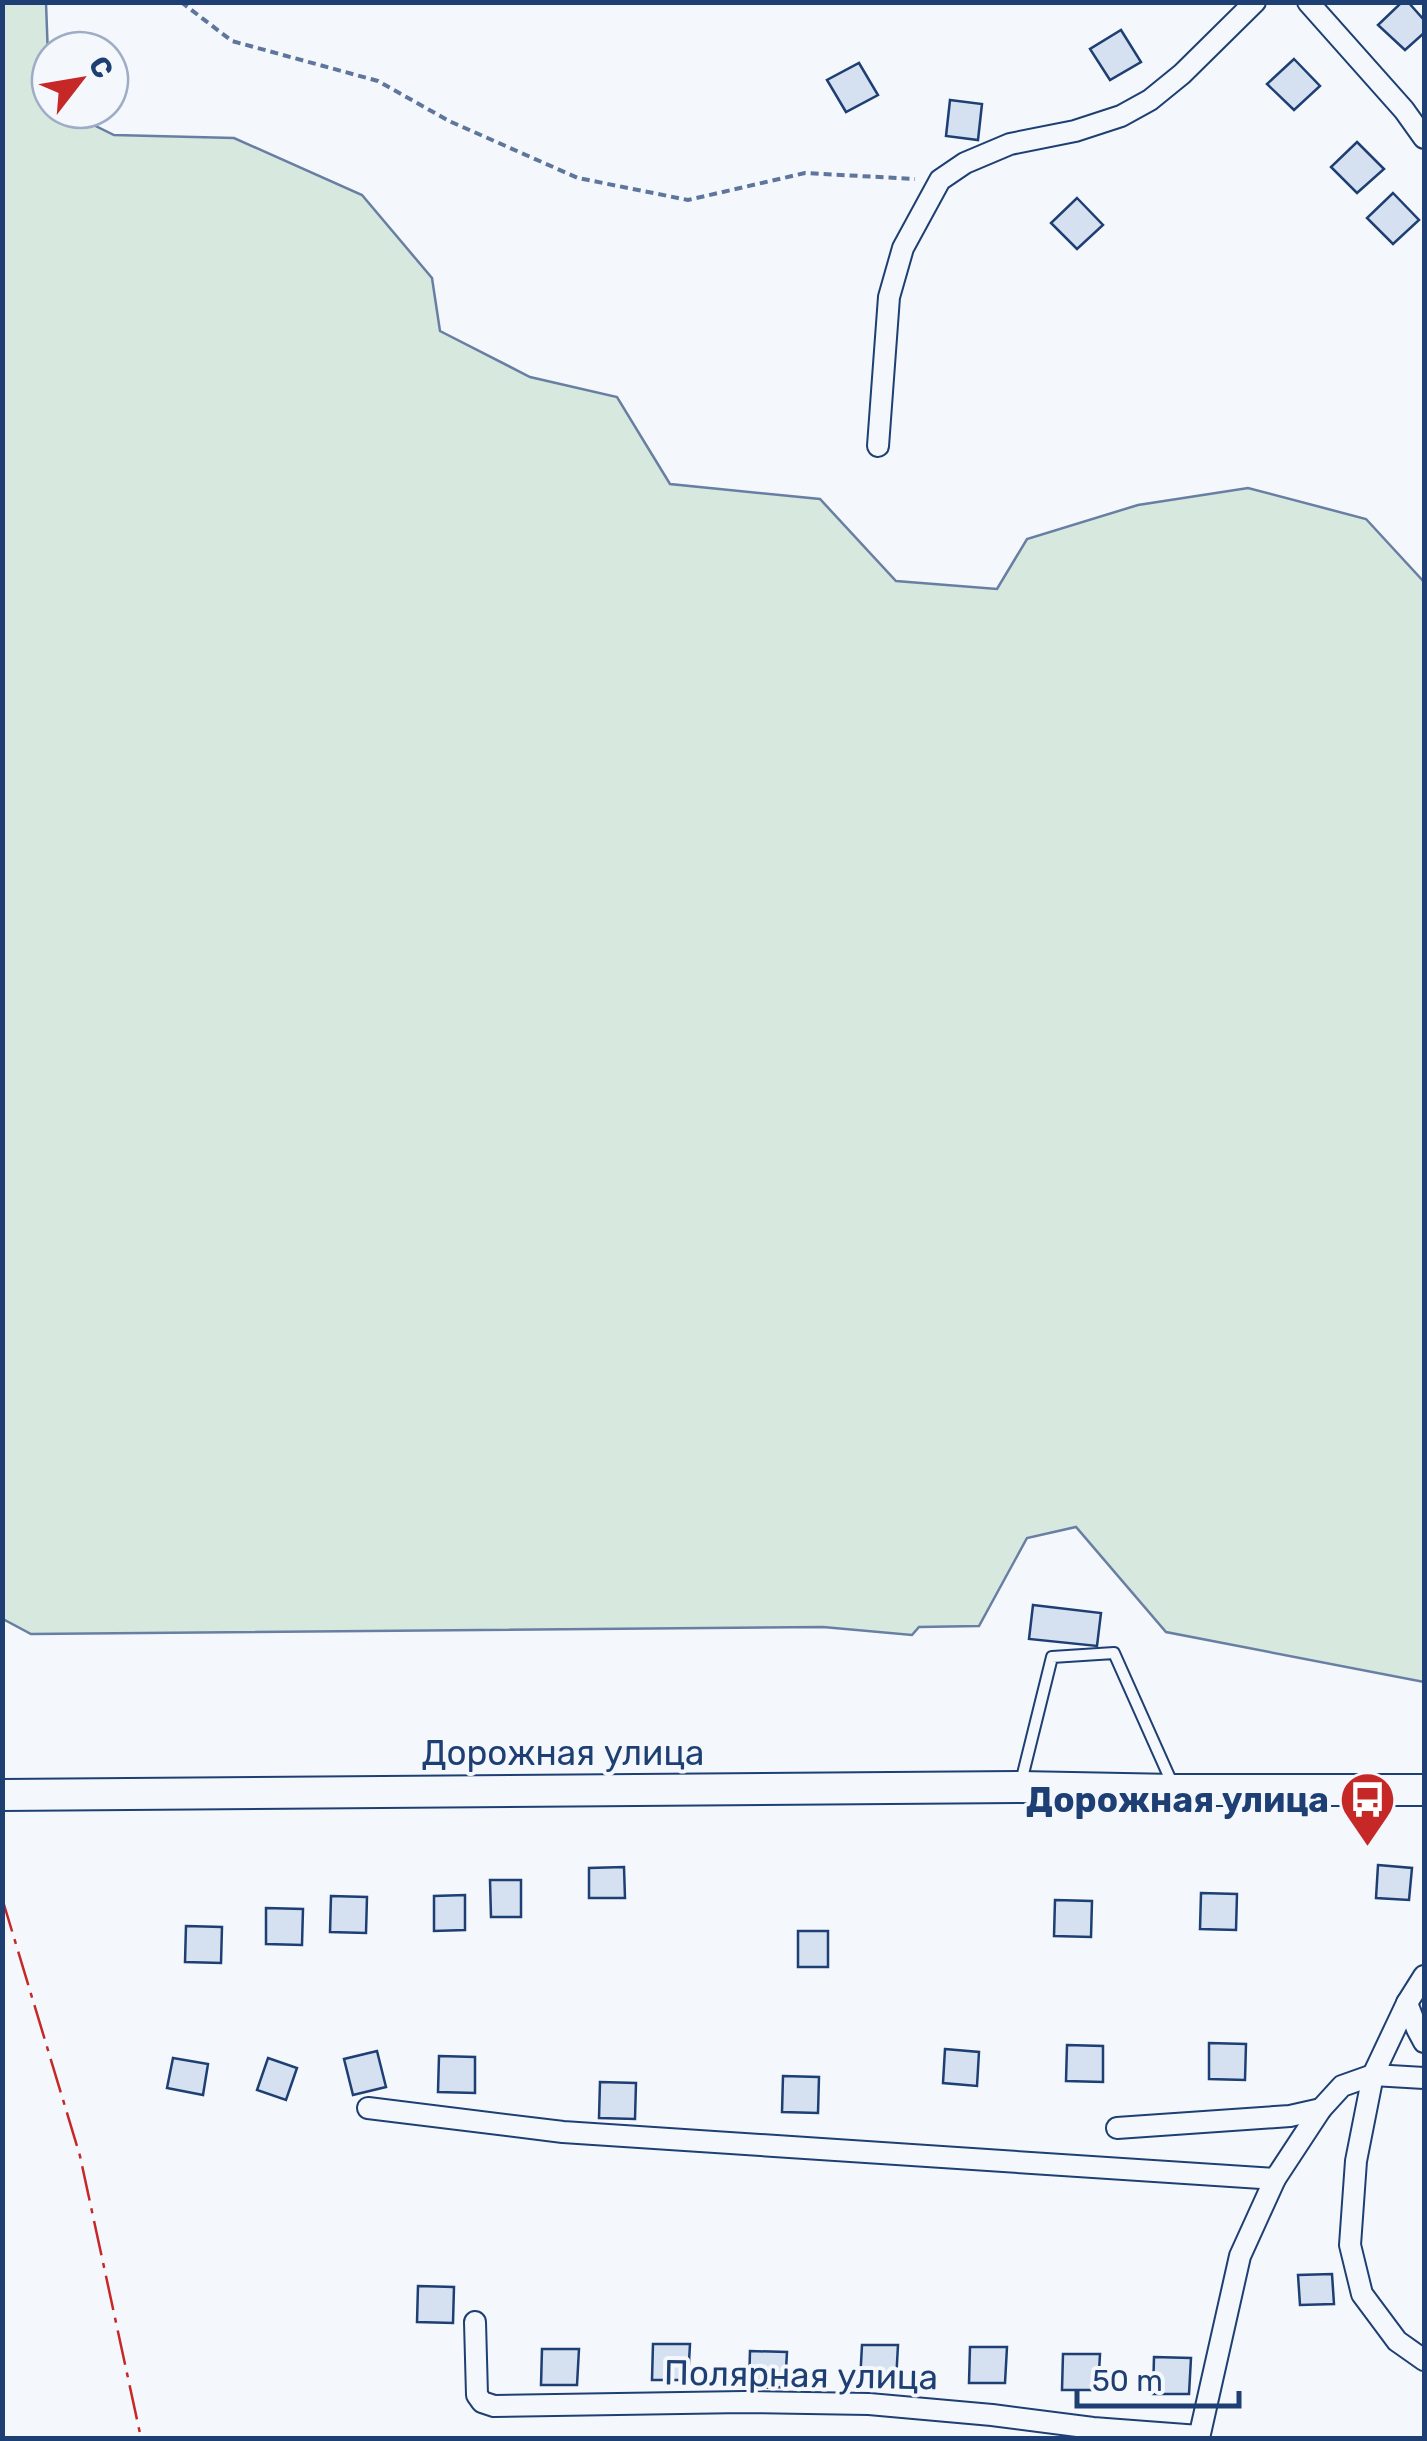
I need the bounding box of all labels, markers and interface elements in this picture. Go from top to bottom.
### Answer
north arrow [30,30,130,130]
text: С [82,50,120,84]
street label: Дорожная улица [422,1732,704,1774]
bus stop icon: Дорожная улица [1338,1770,1398,1849]
place label: Дорожная улица [1026,1779,1329,1821]
scale bar [1077,2346,1240,2408]
street label: Полярная улица [664,2352,938,2398]
text: 50 m [1092,2363,1163,2399]

